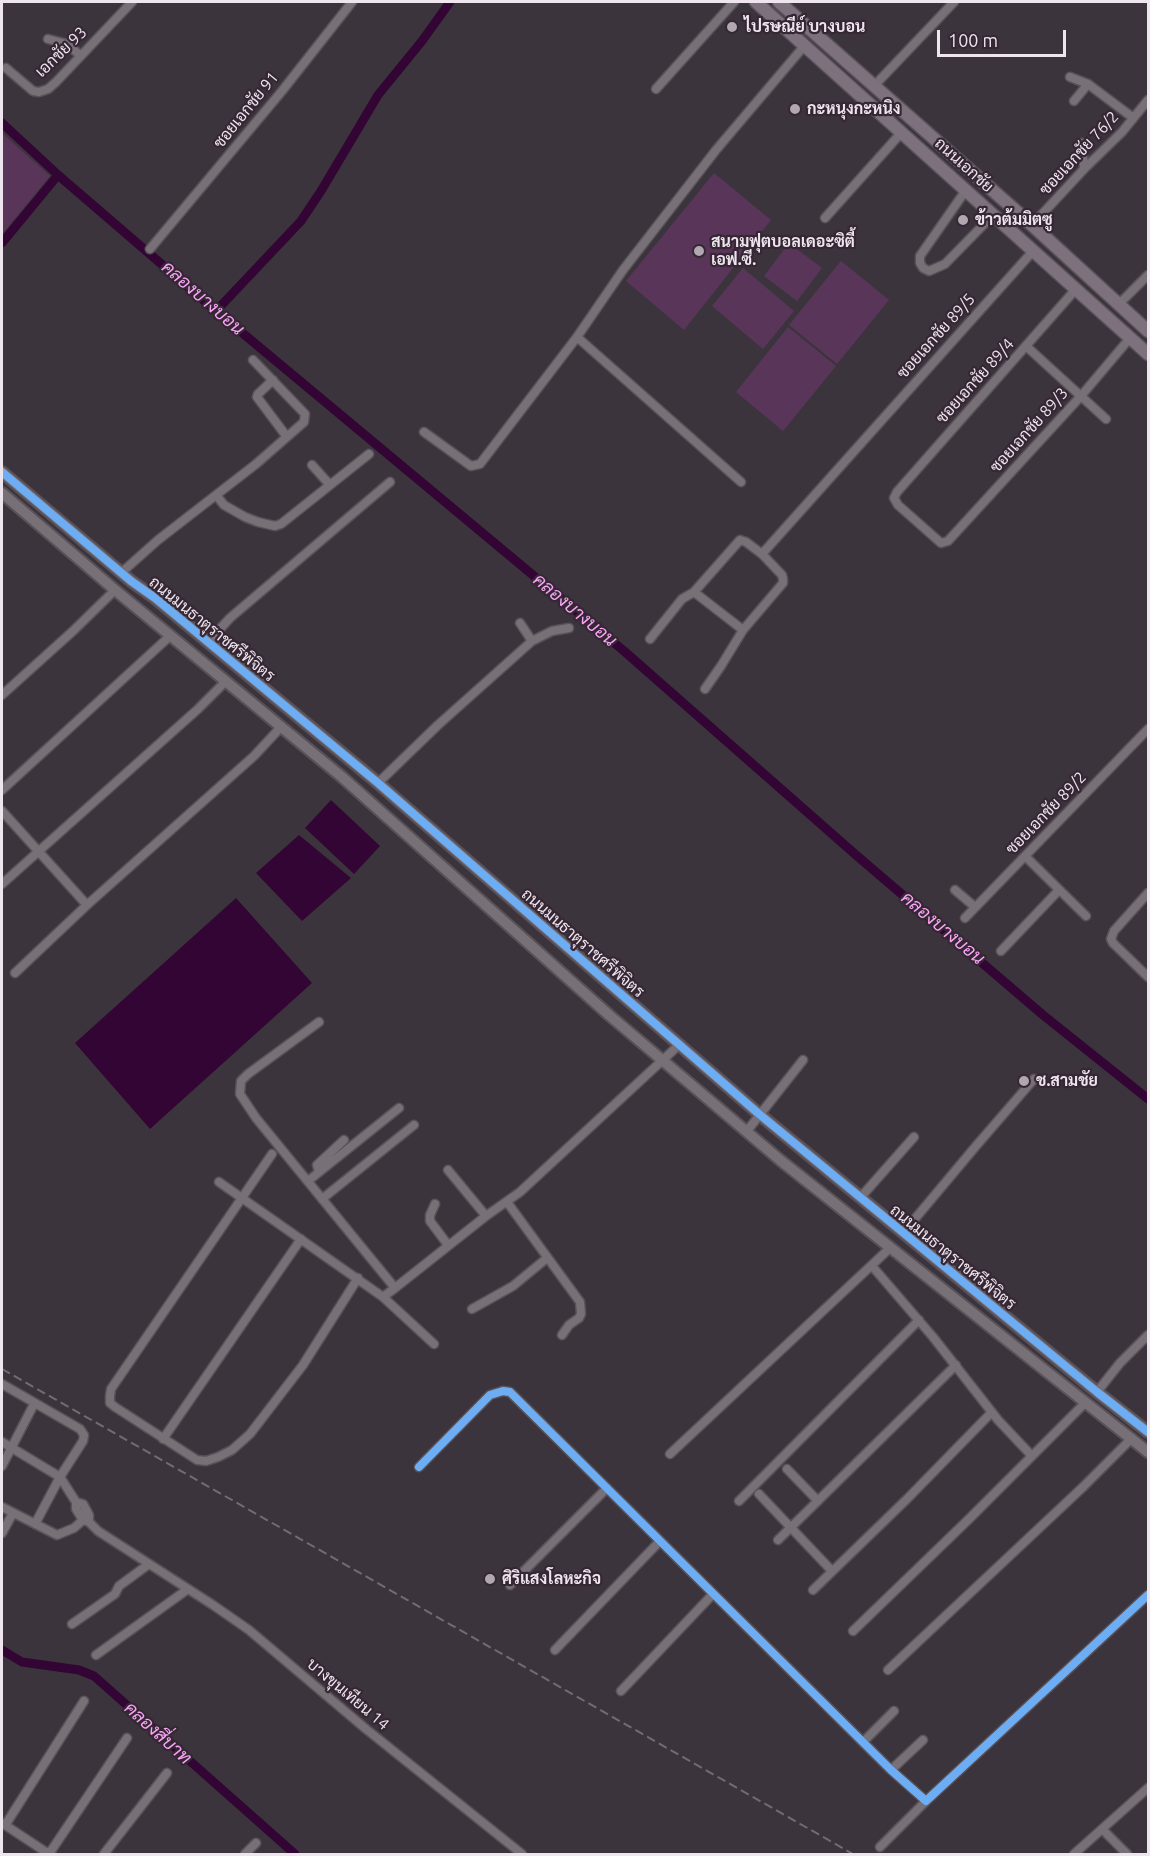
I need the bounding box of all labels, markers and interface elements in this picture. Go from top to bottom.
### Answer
place label: ไปรษณีย์ บางบอน [744,17,865,37]
scale bar [940,18,1069,56]
marker: ไปรษณีย์ บางบอน [725,20,739,34]
street label: เอกชัย 93 [31,23,91,81]
text: 100 m [948,30,998,50]
street label: ซอยเอกชัย 91 [209,68,283,152]
place label: กะหนุงกะหนิง [807,99,901,119]
marker: กะหนุงกะหนิง [788,102,802,116]
street label: ซอยเอกชัย 76/2 [1035,107,1123,199]
street label: ถนนเอกชัย [931,134,997,196]
place label: ข้าวต้มมิตซู [975,210,1053,230]
marker: ข้าวต้มมิตซู [956,213,970,227]
place label: สนามฟุตบอลเดอะซิตี้ เอฟ.ซี. [711,232,855,270]
marker: สนามฟุตบอลเดอะซิตี้ เอฟ.ซี. [692,244,706,258]
water label: คลองบางบอน [157,256,249,340]
street label: ซอยเอกชัย 89/5 [893,290,979,382]
street label: ซอยเอกชัย 89/4 [932,335,1018,427]
street label: ซอยเอกชัย 89/3 [986,384,1072,476]
water label: คลองบางบอน [529,569,621,651]
street label: ถนนมนธาตุราชศรีพิจิตร [145,572,279,686]
street label: ซอยเอกชัย 89/2 [1002,768,1090,858]
street label: ถนนมนธาตุราชศรีพิจิตร [518,884,648,1002]
water label: คลองบางบอน [897,887,989,969]
place label: ช.สามชัย [1036,1071,1098,1091]
marker: ช.สามชัย [1017,1074,1031,1088]
street label: ถนนมนธาตุราชศรีพิจิตร [886,1200,1020,1314]
place label: ศิริแสงโลหะกิจ [502,1569,601,1589]
marker: ศิริแสงโลหะกิจ [483,1572,497,1586]
street label: บางขุนเทียน 14 [303,1654,393,1734]
water label: คลองสี่บาท [120,1697,196,1769]

